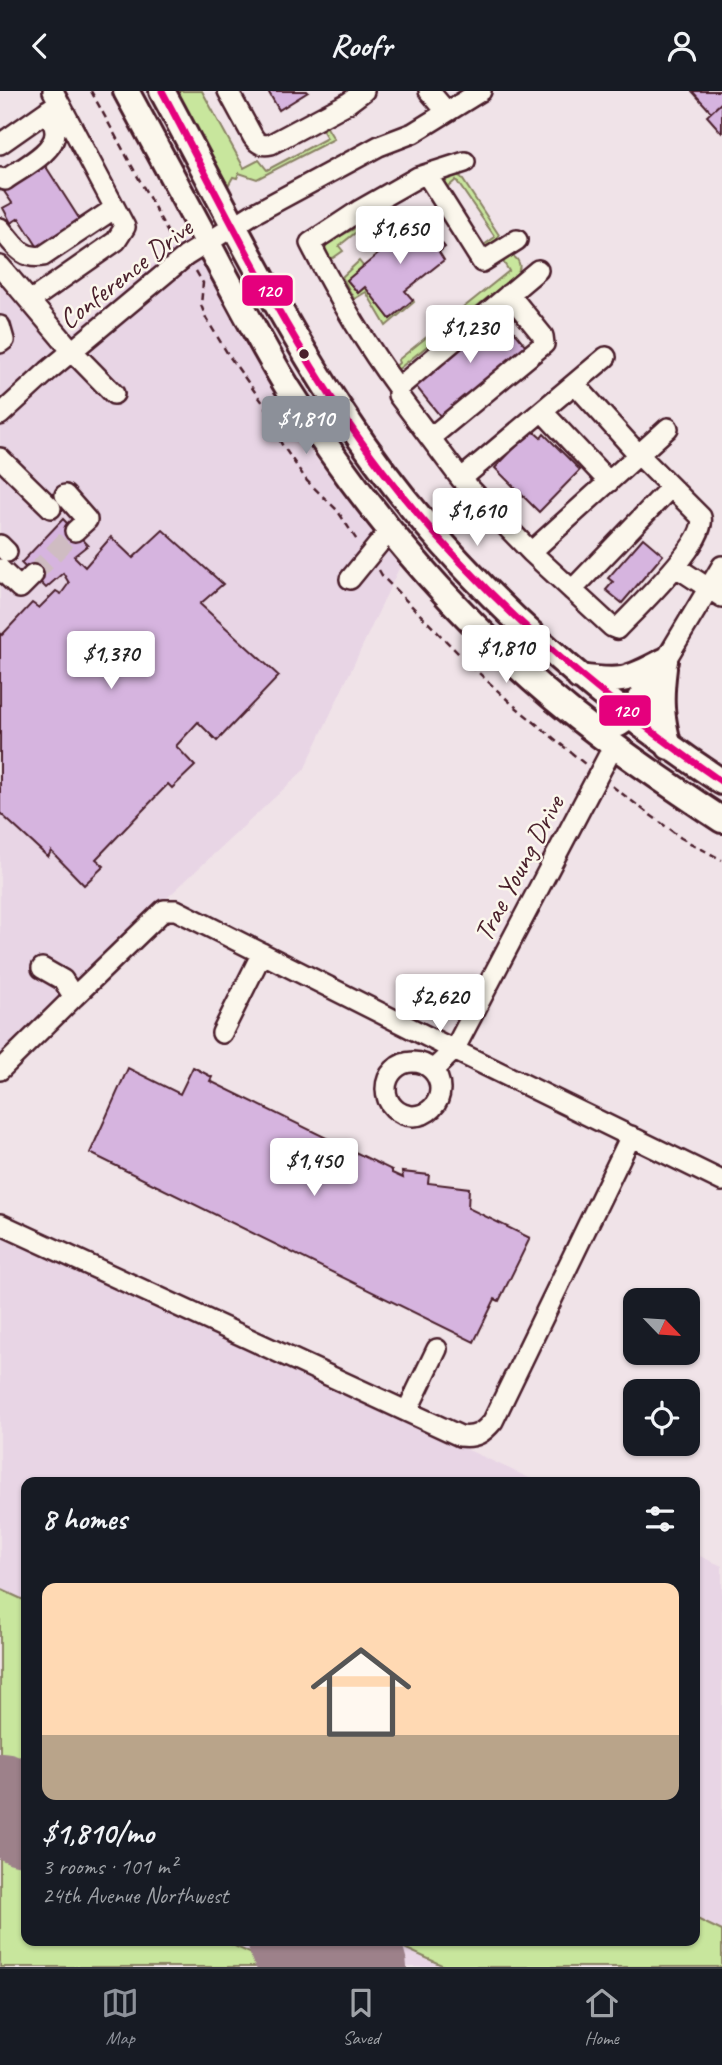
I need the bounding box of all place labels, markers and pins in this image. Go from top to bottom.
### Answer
pin: $1,650 [343,207,457,266]
pin: $1,230 [413,306,527,365]
unlabelled marker [297,347,311,361]
pin: $1,810 [249,397,363,456]
pin: $1,610 [420,489,534,548]
pin: $1,810 [449,625,563,685]
pin: $1,370 [54,631,168,691]
pin: $2,620 [383,975,497,1034]
pin: $1,450 [257,1139,371,1198]

